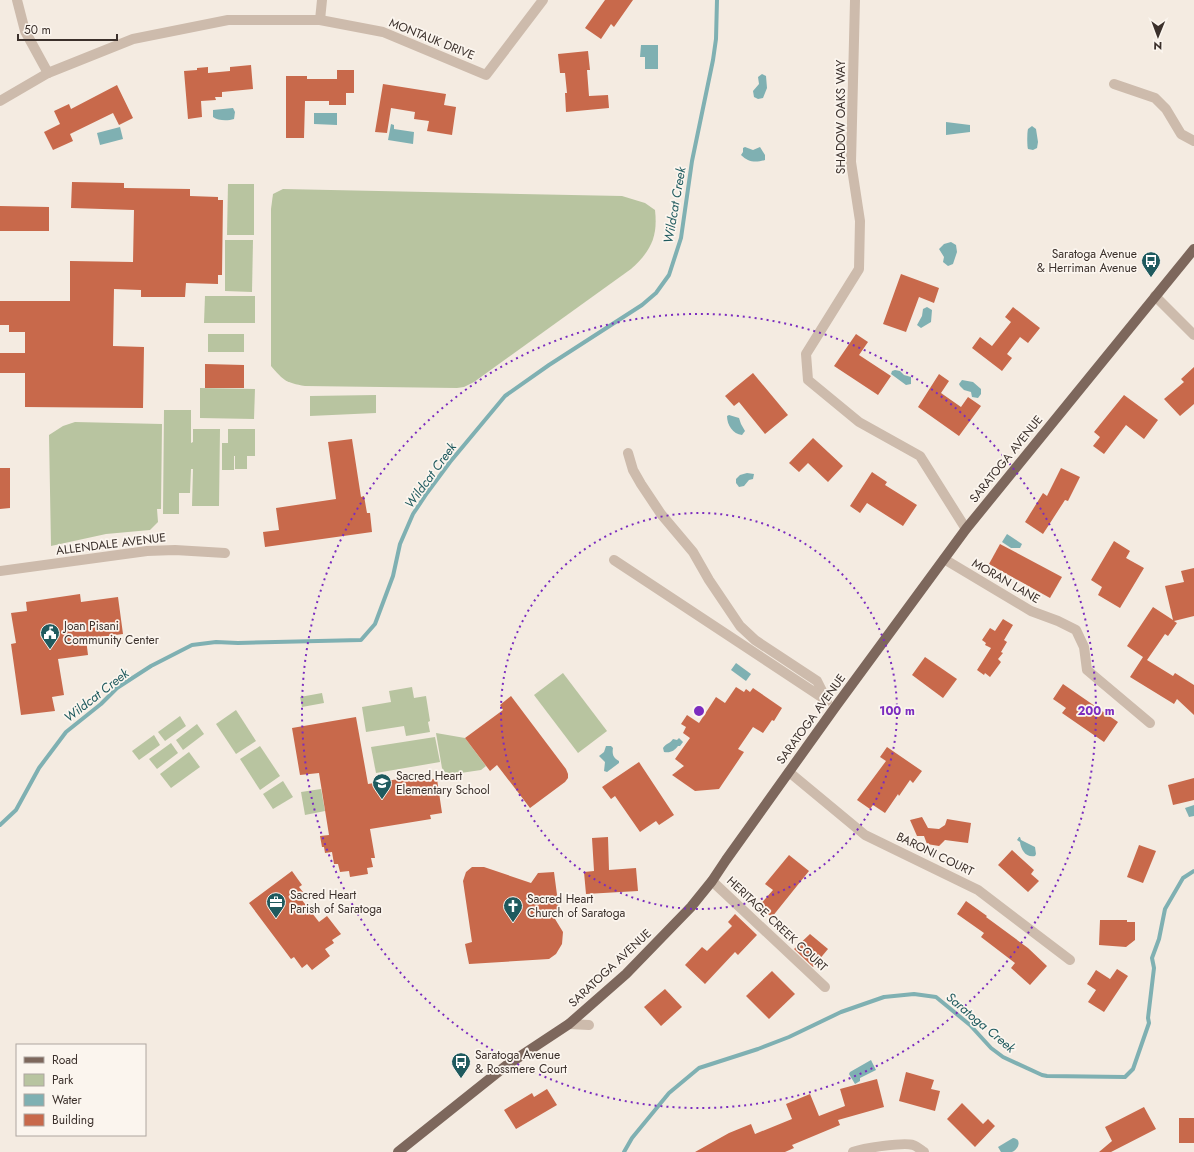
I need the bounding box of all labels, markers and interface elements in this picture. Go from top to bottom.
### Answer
street label: MONTAUK DRIVE [386,14,478,64]
scale bar [18,16,117,42]
north arrow [1138,16,1178,56]
text: 50 m [24,21,51,39]
text: N [1153,38,1162,54]
street label: SHADOW OAKS WAY [832,60,850,174]
water label: Wildcat Creek [658,165,691,245]
place label: Saratoga Avenue & Herriman Avenue [1037,245,1137,277]
bus stop icon: Saratoga Avenue & Herriman Avenue [1140,250,1162,278]
street label: SARATOGA AVENUE [965,411,1047,507]
water label: Wildcat Creek [400,438,461,512]
street label: ALLENDALE AVENUE [55,528,167,560]
street label: MORAN LANE [968,554,1044,608]
place label: Joan Pisani Community Center [62,617,160,649]
public building icon: Joan Pisani Community Center [39,622,61,650]
water label: Wildcat Creek [60,664,133,727]
street label: SARATOGA AVENUE [772,670,850,768]
text: 100 m [879,702,915,720]
text: 200 m [1077,702,1115,720]
centre of rings [692,704,706,718]
place label: Sacred Heart Elementary School [396,767,490,799]
school or university icon: Sacred Heart Elementary School [371,772,393,800]
street label: BARONI COURT [893,827,977,881]
street label: HERITAGE CREEK COURT [722,872,832,976]
place label: Sacred Heart Parish of Saratoga [290,886,382,918]
place label: Sacred Heart Church of Saratoga [527,890,625,922]
office icon: Sacred Heart Parish of Saratoga [265,891,287,919]
church icon: Sacred Heart Church of Saratoga [502,895,524,923]
street label: SARATOGA AVENUE [564,925,656,1011]
water label: Saratoga Creek [942,988,1020,1057]
legend [16,1044,146,1136]
place label: Saratoga Avenue & Rossmere Court [475,1046,567,1078]
text: Road [52,1051,78,1069]
bus stop icon: Saratoga Avenue & Rossmere Court [450,1051,472,1079]
text: Park [52,1071,74,1089]
text: Water [52,1091,83,1109]
text: Building [52,1111,94,1129]

